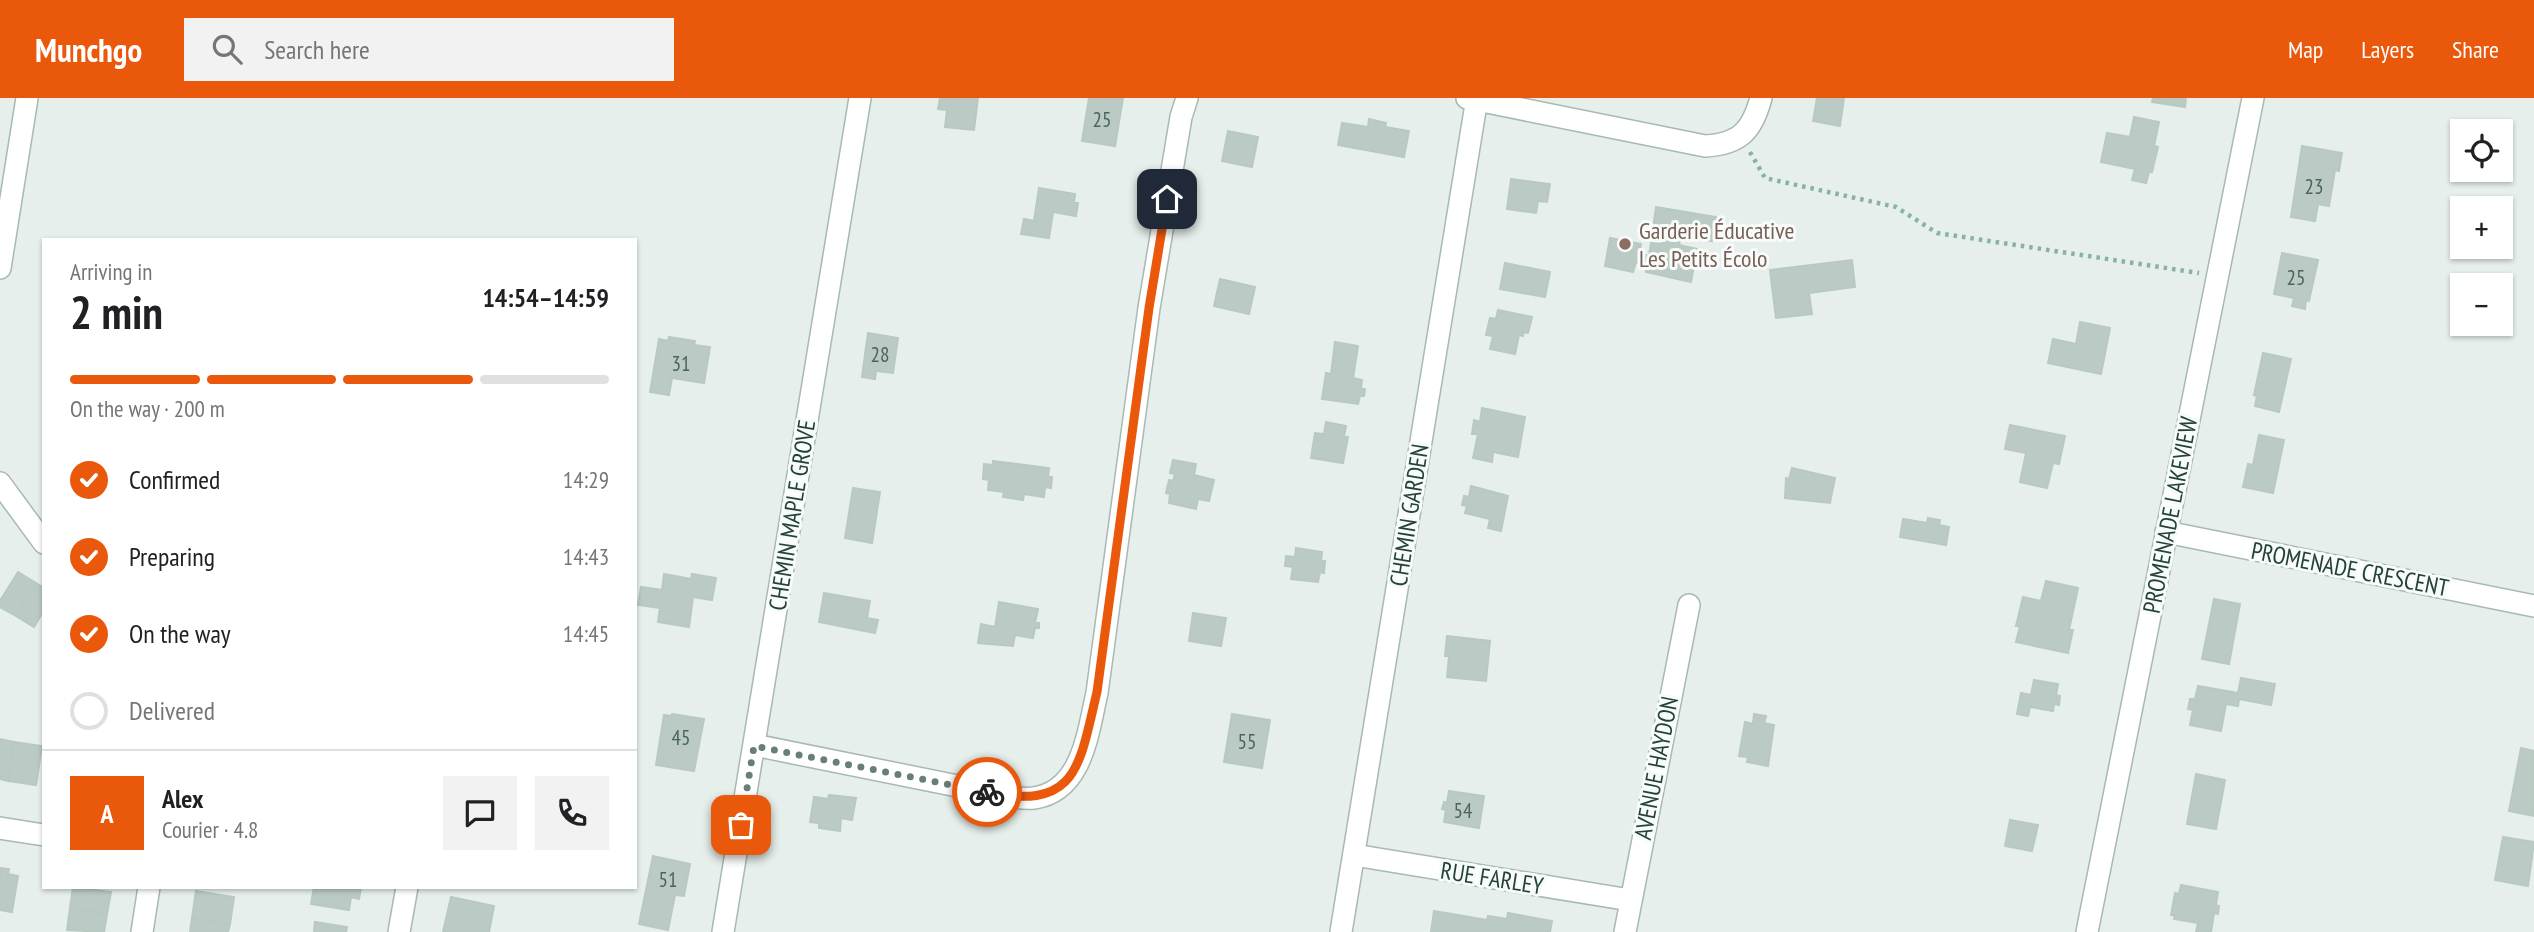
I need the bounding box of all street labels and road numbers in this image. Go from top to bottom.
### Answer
street label: PROMENADE LAKEVIEW [2136,414,2204,616]
street label: CHEMIN MAPLE GROVE [762,417,822,613]
street label: CHEMIN GARDEN [1382,442,1436,588]
street label: PROMENADE CRESCENT [2249,535,2452,603]
street label: AVENUE HAYDON [1627,694,1685,842]
street label: RUE FARLEY [1439,855,1546,901]

